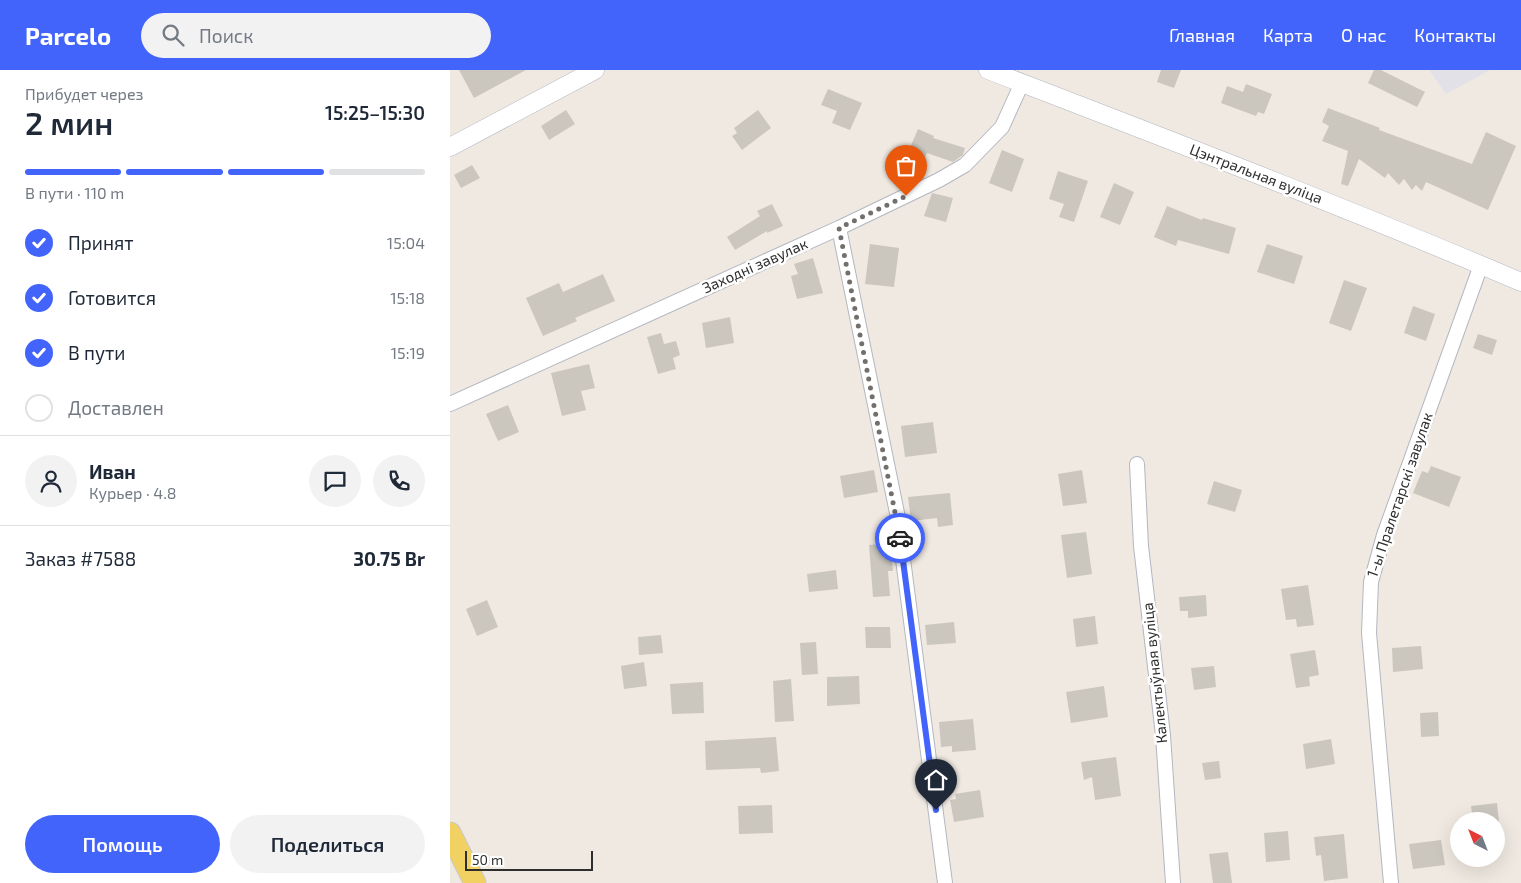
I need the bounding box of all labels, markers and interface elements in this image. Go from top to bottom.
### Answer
search box [141,13,491,58]
text: Parcelo [25,21,111,50]
icon: search [159,21,187,49]
text: Поиск [199,24,253,47]
text: Главная [1169,24,1235,46]
text: Карта [1263,24,1313,46]
text: О нас [1341,24,1386,46]
text: Контакты [1414,24,1496,46]
text: Прибудет через [25,84,143,103]
text: 15:25–15:30 [325,101,425,124]
text: 2 мин [25,103,113,141]
street label: Цэнтральная вуліца [1187,139,1325,208]
pin [885,145,927,196]
icon: bag [892,152,920,180]
text: В пути · 110 m [25,183,124,202]
icon: check [25,229,53,257]
text: Принят [68,231,134,254]
text: 15:04 [387,233,425,252]
street label: Заходні завулак [699,234,811,297]
icon: check [25,284,53,312]
text: Готовится [68,286,156,309]
text: 15:18 [390,288,425,307]
icon: check [25,339,53,367]
text: В пути [68,341,126,364]
text: 15:19 [391,343,425,362]
text: Доставлен [68,396,164,419]
street label: 1-ы Пралетарскі завулак [1362,410,1437,580]
button: person [25,455,77,507]
button: chat [309,455,361,507]
button: phone [373,455,425,507]
text: Иван [89,460,136,483]
text: Курьер · 4.8 [89,483,177,502]
courier [875,513,925,563]
icon: car [886,524,914,552]
text: Заказ #7588 [25,547,136,570]
text: 30.75 Br [353,547,425,570]
street label: Калектыўная вуліца [1138,602,1171,744]
pin [915,759,957,810]
icon: home [922,766,950,794]
north arrow [1450,812,1505,868]
map controls [1450,812,1505,867]
button: Помощь [25,815,220,873]
button: Поделиться [230,815,425,873]
scale bar [465,848,592,871]
text: 50 m [472,851,503,868]

